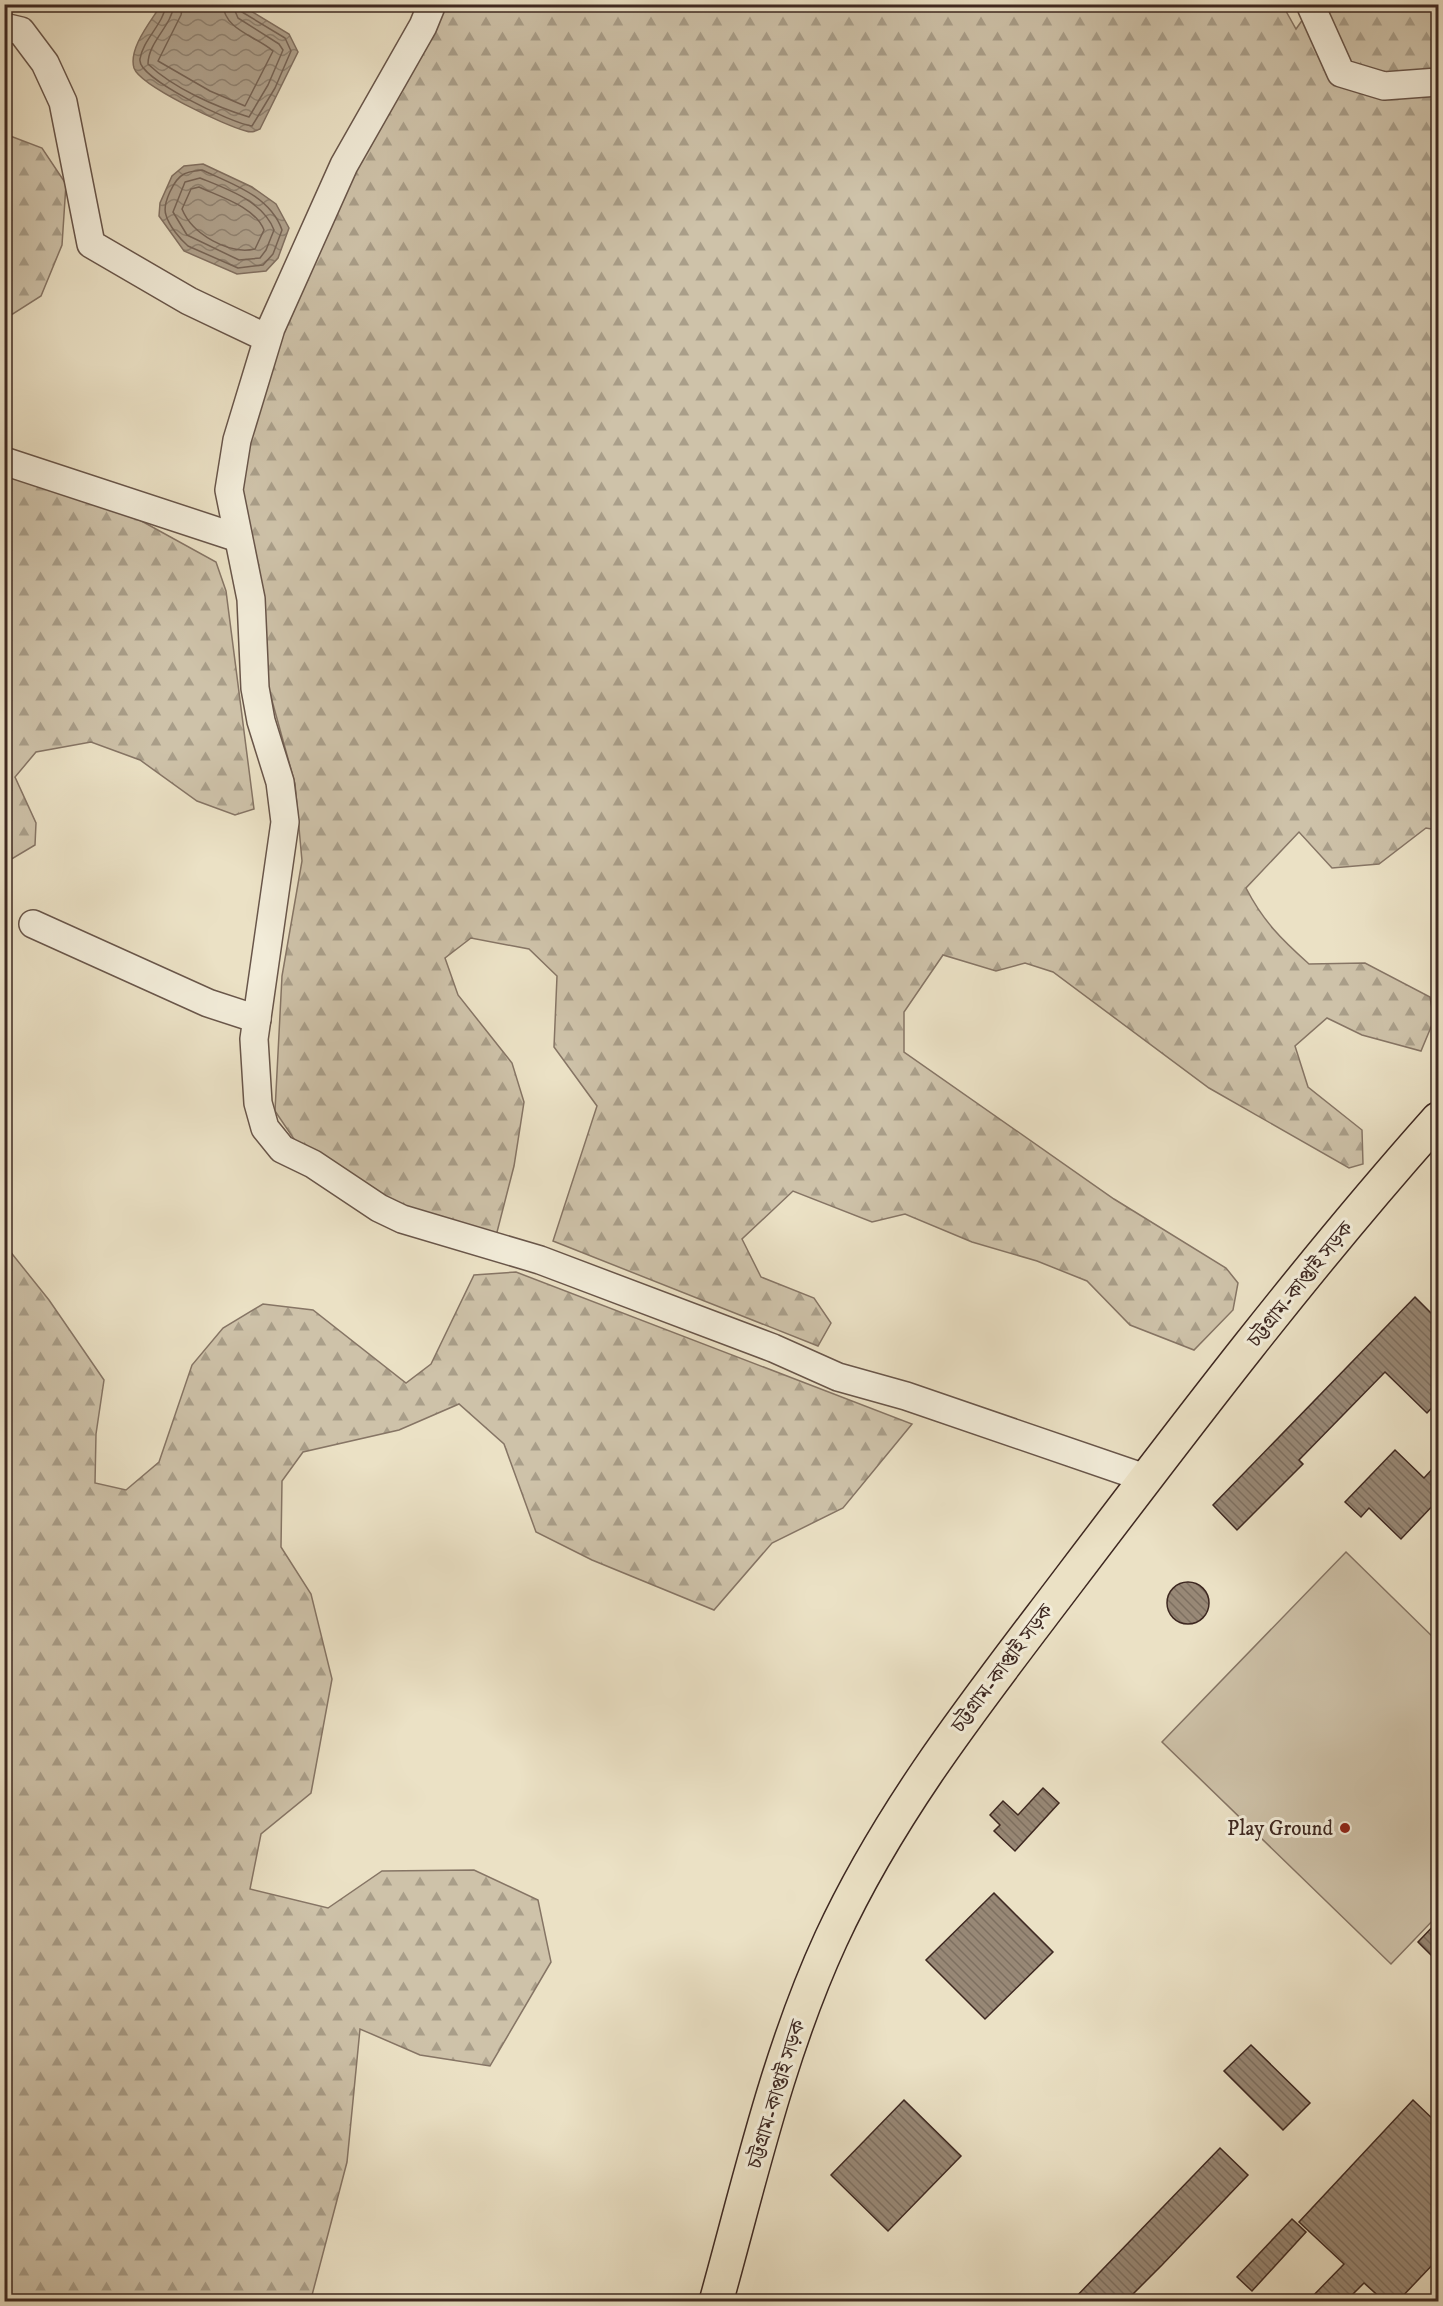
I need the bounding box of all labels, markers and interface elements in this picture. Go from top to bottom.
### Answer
street label: চট্টগ্রাম-কাপ্তাই সড়ক [1242,1216,1360,1353]
street label: চট্টগ্রাম-কাপ্তাই সড়ক [945,1598,1060,1739]
place label: Play Ground [1227,1816,1334,1842]
marker: Play Ground [1338,1821,1352,1835]
street label: চট্টগ্রাম-কাপ্তাই সড়ক [742,2016,812,2173]

